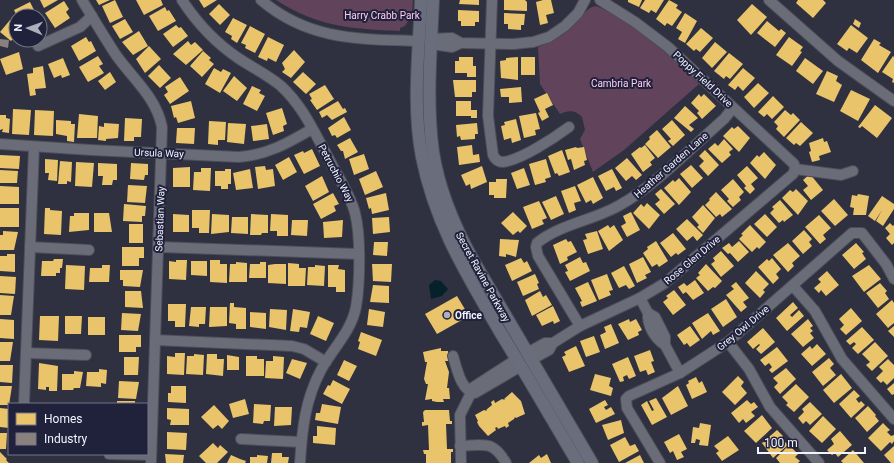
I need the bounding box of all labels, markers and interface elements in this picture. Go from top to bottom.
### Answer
north arrow [8,8,48,48]
park label: Harry Crabb Park [344,10,421,21]
text: N [12,23,25,32]
street label: Poppy Field Drive [671,49,735,109]
park label: Cambria Park [591,78,652,89]
street label: Heather Garden Lane [632,130,710,200]
street label: Petruchio Way [316,142,356,204]
street label: Ursula Way [134,147,184,159]
street label: Sebastian Way [153,186,167,252]
street label: Secret Ravine Parkway [454,230,512,324]
street label: Rose Glen Drive [662,233,722,287]
street label: Grey Owl Drive [715,303,771,353]
marker: Office [442,310,452,320]
place label: Office [455,310,482,321]
legend [8,403,148,455]
text: Homes [44,412,82,426]
scale bar [758,429,865,455]
text: Industry [44,432,88,446]
text: 100 m [764,436,798,450]

